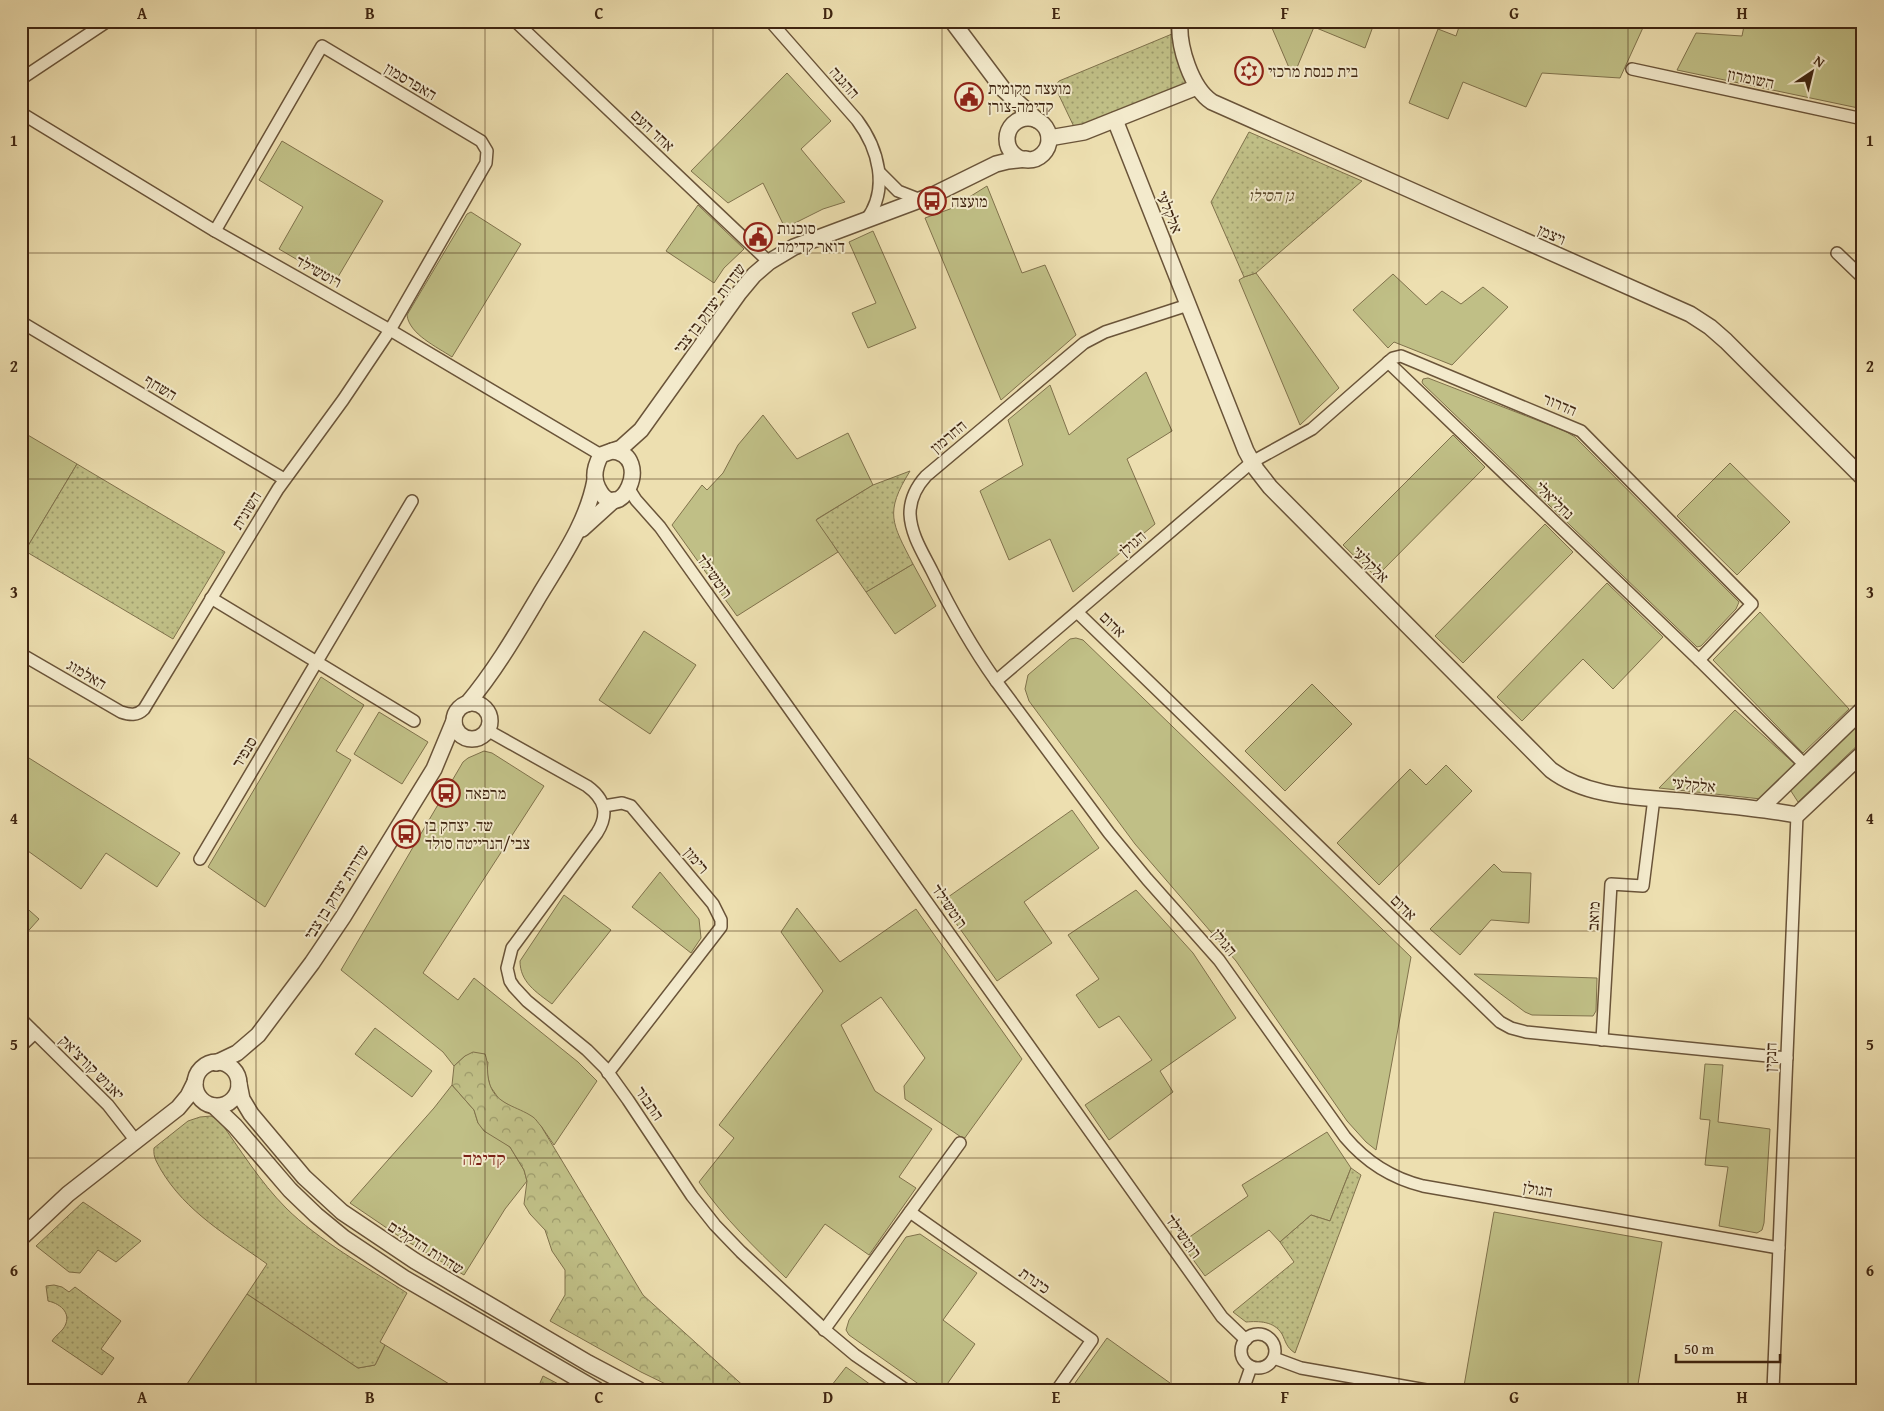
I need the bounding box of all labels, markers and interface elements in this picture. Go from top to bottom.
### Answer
text: A [137,1,148,25]
text: B [365,1,375,25]
text: C [594,1,604,25]
text: D [823,1,833,25]
text: E [1052,1,1061,25]
text: F [1281,1,1289,25]
text: G [1509,1,1519,25]
text: H [1736,1,1748,25]
north arrow [1786,48,1836,98]
text: N [1810,50,1830,73]
street label: האפרסמון [380,56,442,106]
synagogue icon: בית כנסת מרכזי [1234,56,1264,86]
place label: בית כנסת מרכזי [1268,59,1358,83]
street label: ההגנה [824,60,866,104]
street label: השומרון [1726,61,1776,95]
place label: מועצה מקומית קדימה-צורן [988,76,1071,118]
public building icon: מועצה מקומית קדימה-צורן [954,82,984,112]
street label: אחד העם [626,103,680,157]
text: 1 [10,128,18,152]
text: 1 [1866,128,1874,152]
park label: גן הסילו [1248,183,1295,207]
bus stop icon: מועצה [917,186,947,216]
street label: אלקלעי [1151,187,1189,237]
place label: מועצה [951,189,988,213]
place label: סוכנות דואר קדימה [777,216,845,258]
street label: ויצמן [1534,217,1570,251]
public building icon: סוכנות דואר קדימה [743,222,773,252]
street label: רוטשילד [291,248,347,294]
street label: שדרות יצחק בן צבי [667,257,751,358]
text: 2 [10,354,18,378]
text: 2 [1866,354,1874,378]
street label: השחף [140,368,182,406]
street label: הדרור [1539,386,1581,422]
street label: החרמון [924,413,972,459]
street label: נחליאלי [1530,475,1580,525]
street label: השונית [225,486,267,534]
street label: הגולן [1113,524,1151,562]
street label: אלקלעי [1347,540,1395,588]
street label: רוטשילד [691,549,739,603]
text: 3 [10,580,18,604]
text: 3 [1866,580,1874,604]
street label: אדום [1094,605,1132,643]
street label: האלמוג [62,653,112,695]
street label: סנפיר [225,732,263,772]
street label: אלקלעי [1671,770,1717,798]
bus stop icon: מרפאה [431,778,461,808]
place label: מרפאה [465,781,506,805]
text: 4 [10,806,18,830]
text: 4 [1866,806,1874,830]
place label: שד. יצחק בן צבי/הנרייטה סולד [425,813,530,855]
bus stop icon: שד. יצחק בן צבי/הנרייטה סולד [391,819,421,849]
street label: שדרות יצחק בן צבי [297,840,375,944]
street label: רימון [679,841,715,879]
street label: רוטשילד [926,879,974,933]
street label: אדום [1385,888,1423,926]
street label: מואב [1580,901,1606,931]
street label: הגולן [1206,923,1244,961]
street label: יאנוש קורצ'אק [54,1029,130,1105]
text: 5 [10,1032,18,1056]
text: 5 [1866,1032,1874,1056]
street label: חנקין [1757,1042,1783,1072]
street label: התבור [630,1081,670,1125]
district label: קדימה [462,1144,506,1172]
street label: הגולן [1521,1175,1555,1203]
street label: רוטשילד [1160,1209,1208,1263]
street label: שדרות הדקלים [383,1214,469,1280]
text: 6 [10,1258,18,1282]
text: 6 [1866,1258,1874,1282]
street label: כינרת [1014,1261,1056,1299]
scale bar [1676,1331,1780,1363]
text: 50 m [1684,1338,1715,1359]
text: A [137,1385,148,1409]
text: B [365,1385,375,1409]
text: C [594,1385,604,1409]
text: D [823,1385,833,1409]
text: E [1052,1385,1061,1409]
text: F [1281,1385,1289,1409]
text: G [1509,1385,1519,1409]
text: H [1736,1385,1748,1409]

